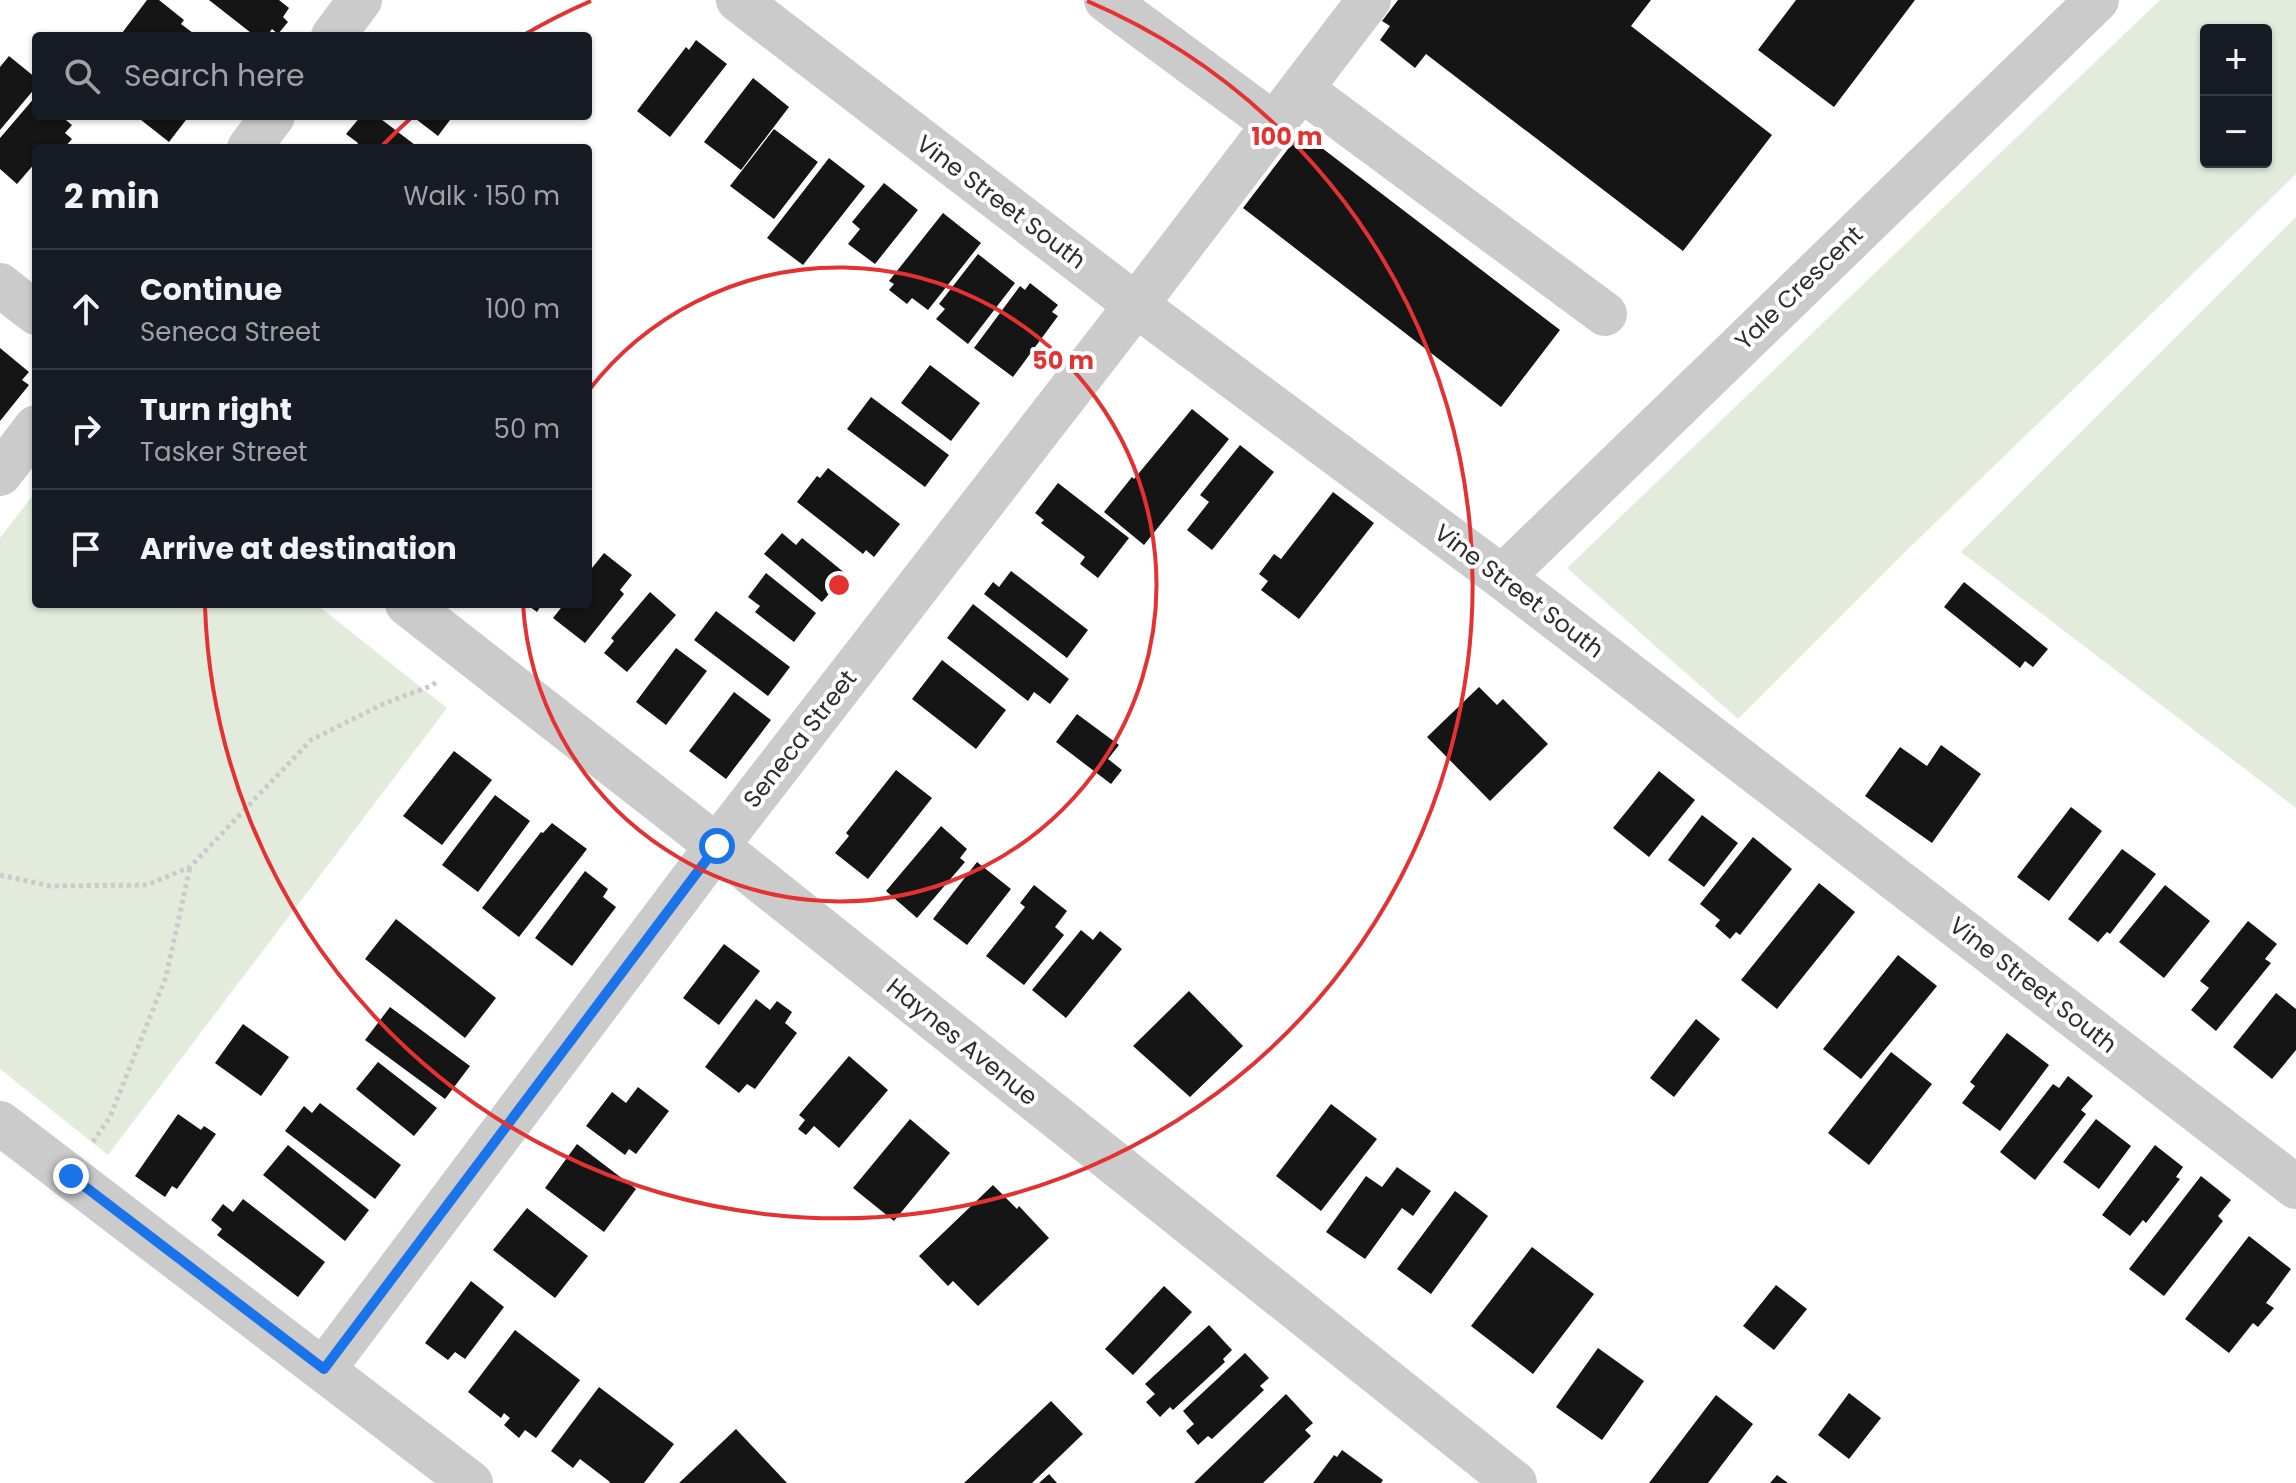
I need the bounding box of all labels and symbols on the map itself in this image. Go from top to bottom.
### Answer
text: 100 m [1252,120,1322,153]
street label: Vine Street South [910,127,1093,276]
street label: Yale Crescent [1728,218,1870,357]
text: 50 m [1032,344,1094,377]
street label: Vine Street South [1428,516,1611,665]
centre of rings [825,571,853,599]
street label: Seneca Street [735,663,864,815]
route start [699,828,735,864]
street label: Vine Street South [1943,909,2124,1061]
street label: Haynes Avenue [880,970,1045,1113]
route end [53,1158,89,1194]

